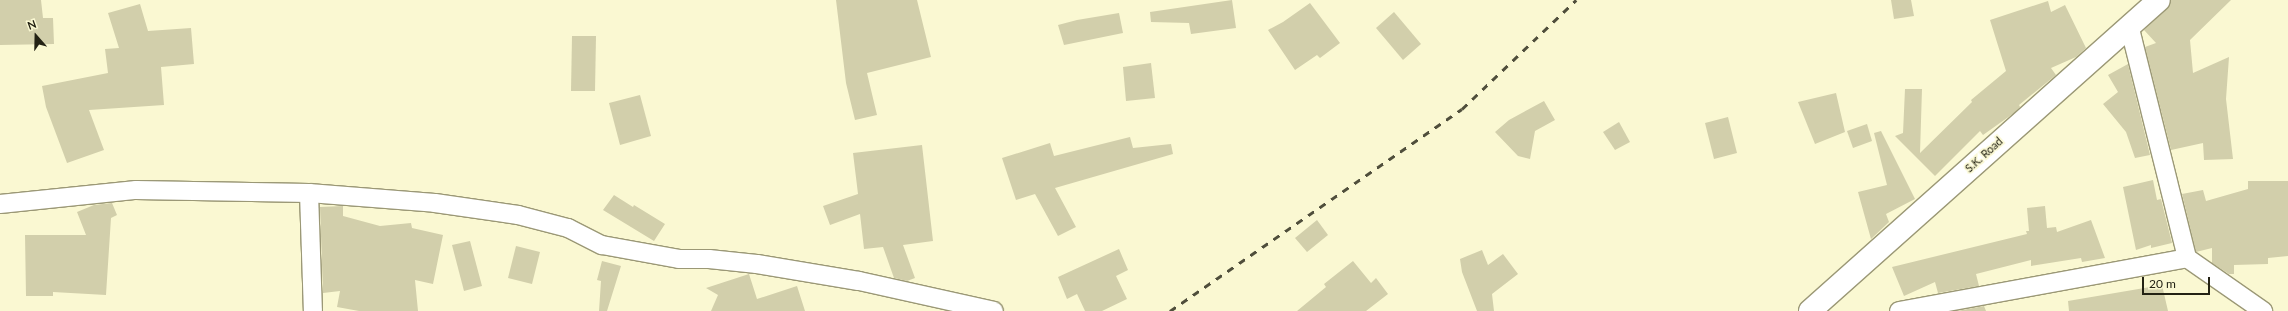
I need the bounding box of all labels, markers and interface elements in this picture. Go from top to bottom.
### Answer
north arrow [16,16,56,56]
text: N [26,17,38,32]
street label: S.K. Road [1963,135,2005,175]
scale bar [2144,269,2212,295]
text: 20 m [2149,276,2176,291]

